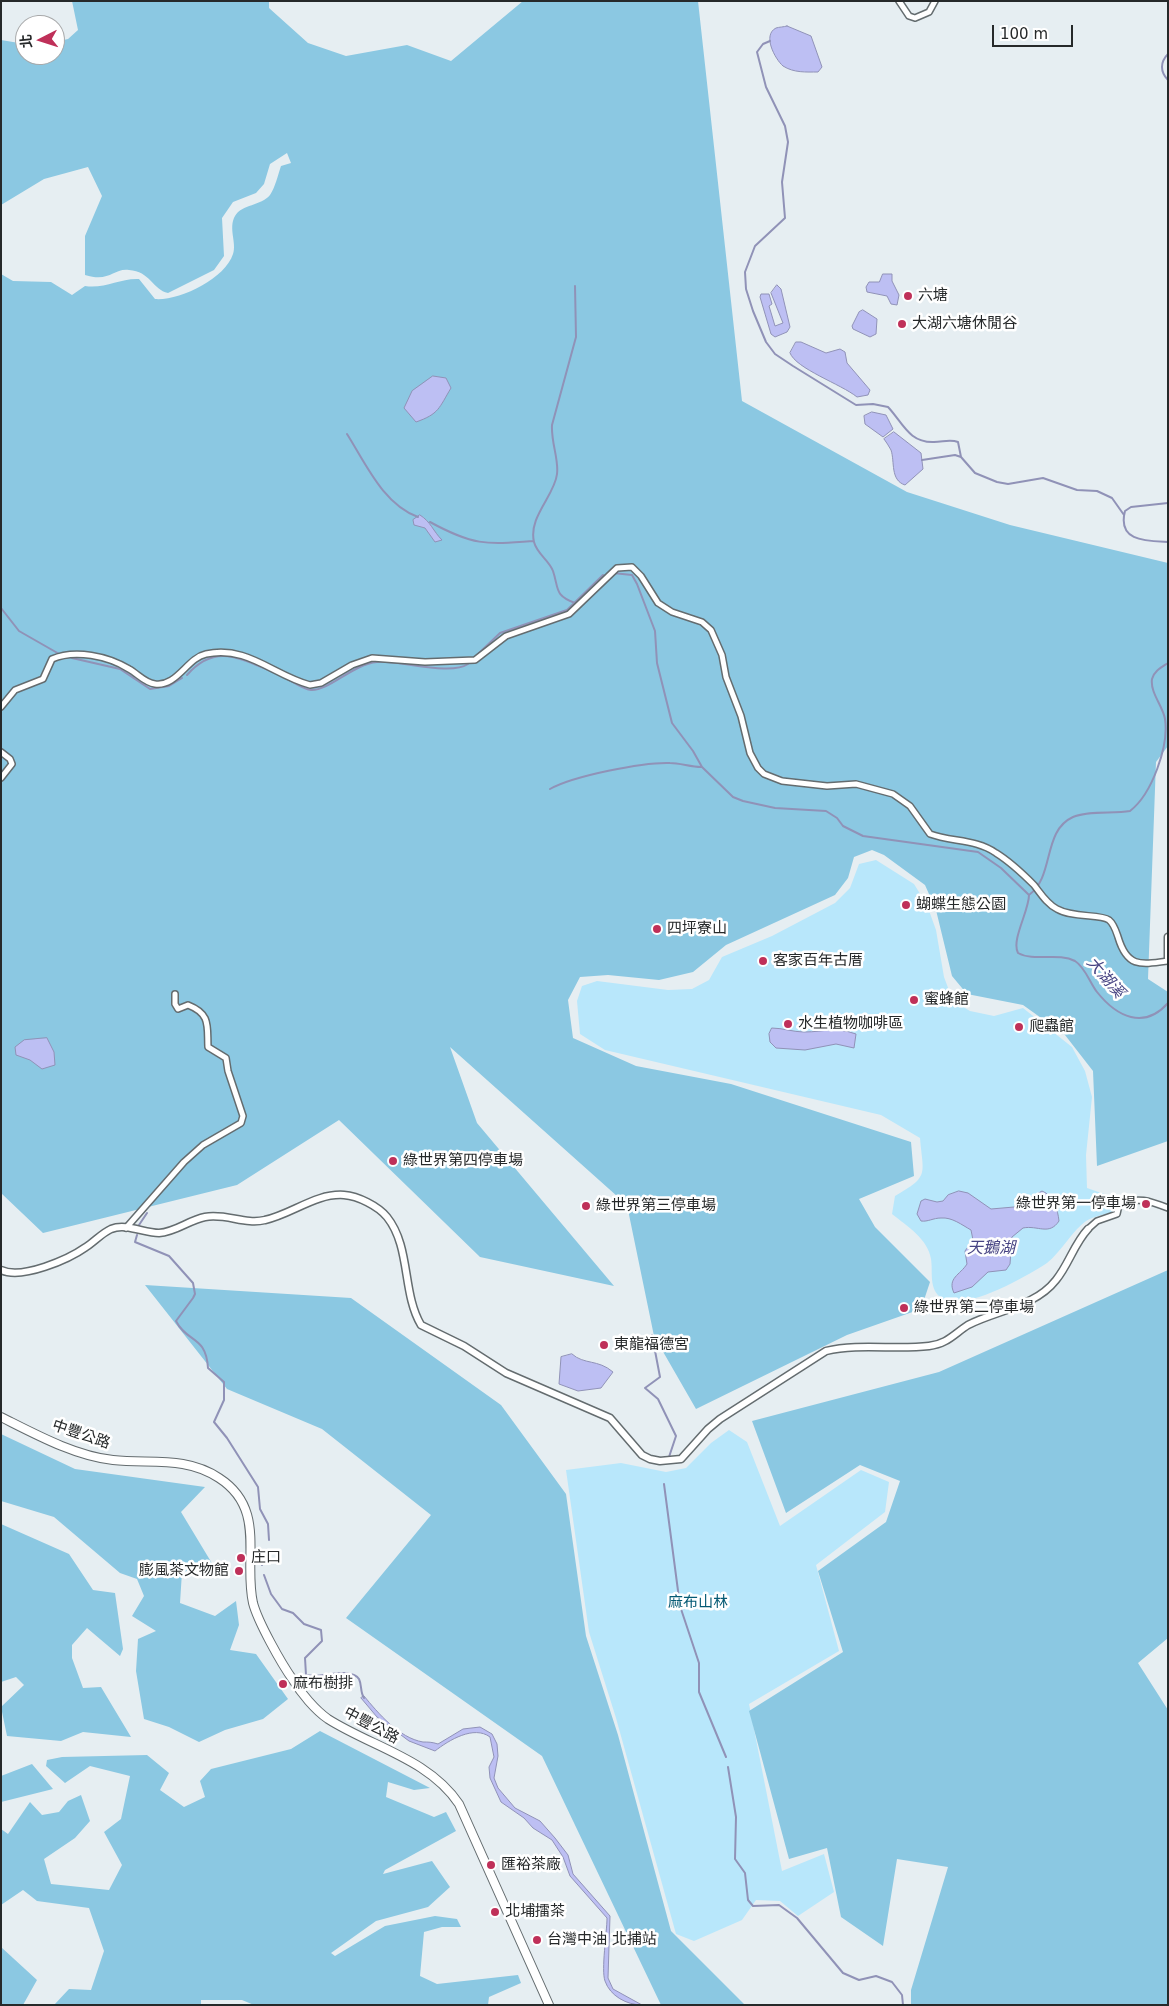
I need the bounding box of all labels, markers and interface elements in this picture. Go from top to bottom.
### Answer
north arrow [15,15,65,65]
scale bar [994,15,1075,47]
text: 100 m [1000,25,1048,43]
text: 北 [17,34,35,49]
place label: 六塘 [918,287,948,305]
marker: 六塘 [902,290,914,302]
place label: 大湖六塘休閒谷 [912,315,1017,333]
marker: 大湖六塘休閒谷 [896,318,908,330]
place label: 蝴蝶生態公園 [916,896,1006,914]
marker: 蝴蝶生態公園 [900,899,912,911]
place label: 四坪寮山 [667,920,727,938]
marker: 四坪寮山 [651,923,663,935]
place label: 客家百年古厝 [773,952,863,970]
water label: 大湖溪 [1082,954,1128,1002]
marker: 客家百年古厝 [757,955,769,967]
place label: 蜜蜂館 [924,991,969,1009]
marker: 蜜蜂館 [908,994,920,1006]
place label: 水生植物咖啡區 [798,1015,903,1033]
marker: 水生植物咖啡區 [782,1018,794,1030]
place label: 爬蟲館 [1029,1018,1074,1036]
marker: 爬蟲館 [1013,1021,1025,1033]
place label: 綠世界第四停車場 [403,1152,523,1170]
marker: 綠世界第四停車場 [387,1155,399,1167]
place label: 綠世界第一停車場 [1016,1195,1136,1213]
place label: 綠世界第三停車場 [596,1197,716,1215]
marker: 綠世界第一停車場 [1140,1198,1152,1210]
marker: 綠世界第三停車場 [580,1200,592,1212]
water label: 天鵝湖 [967,1239,1015,1259]
place label: 綠世界第二停車場 [914,1299,1034,1317]
marker: 綠世界第二停車場 [898,1302,910,1314]
place label: 東龍福德宮 [614,1336,689,1354]
marker: 東龍福德宮 [598,1339,610,1351]
street label: 中豐公路 [50,1417,112,1453]
place label: 庄口 [251,1549,281,1567]
marker: 庄口 [235,1552,247,1564]
place label: 膨風茶文物館 [139,1562,229,1580]
marker: 膨風茶文物館 [233,1565,245,1577]
park label: 麻布山林 [668,1594,728,1612]
place label: 麻布樹排 [293,1675,353,1693]
marker: 麻布樹排 [277,1678,289,1690]
street label: 中豐公路 [340,1704,402,1748]
place label: 匯裕茶廠 [501,1856,561,1874]
marker: 匯裕茶廠 [485,1859,497,1871]
place label: 北埔擂茶 [505,1903,565,1921]
marker: 北埔擂茶 [489,1906,501,1918]
place label: 台灣中油 北捕站 [547,1931,657,1949]
marker: 台灣中油 北捕站 [531,1934,543,1946]

